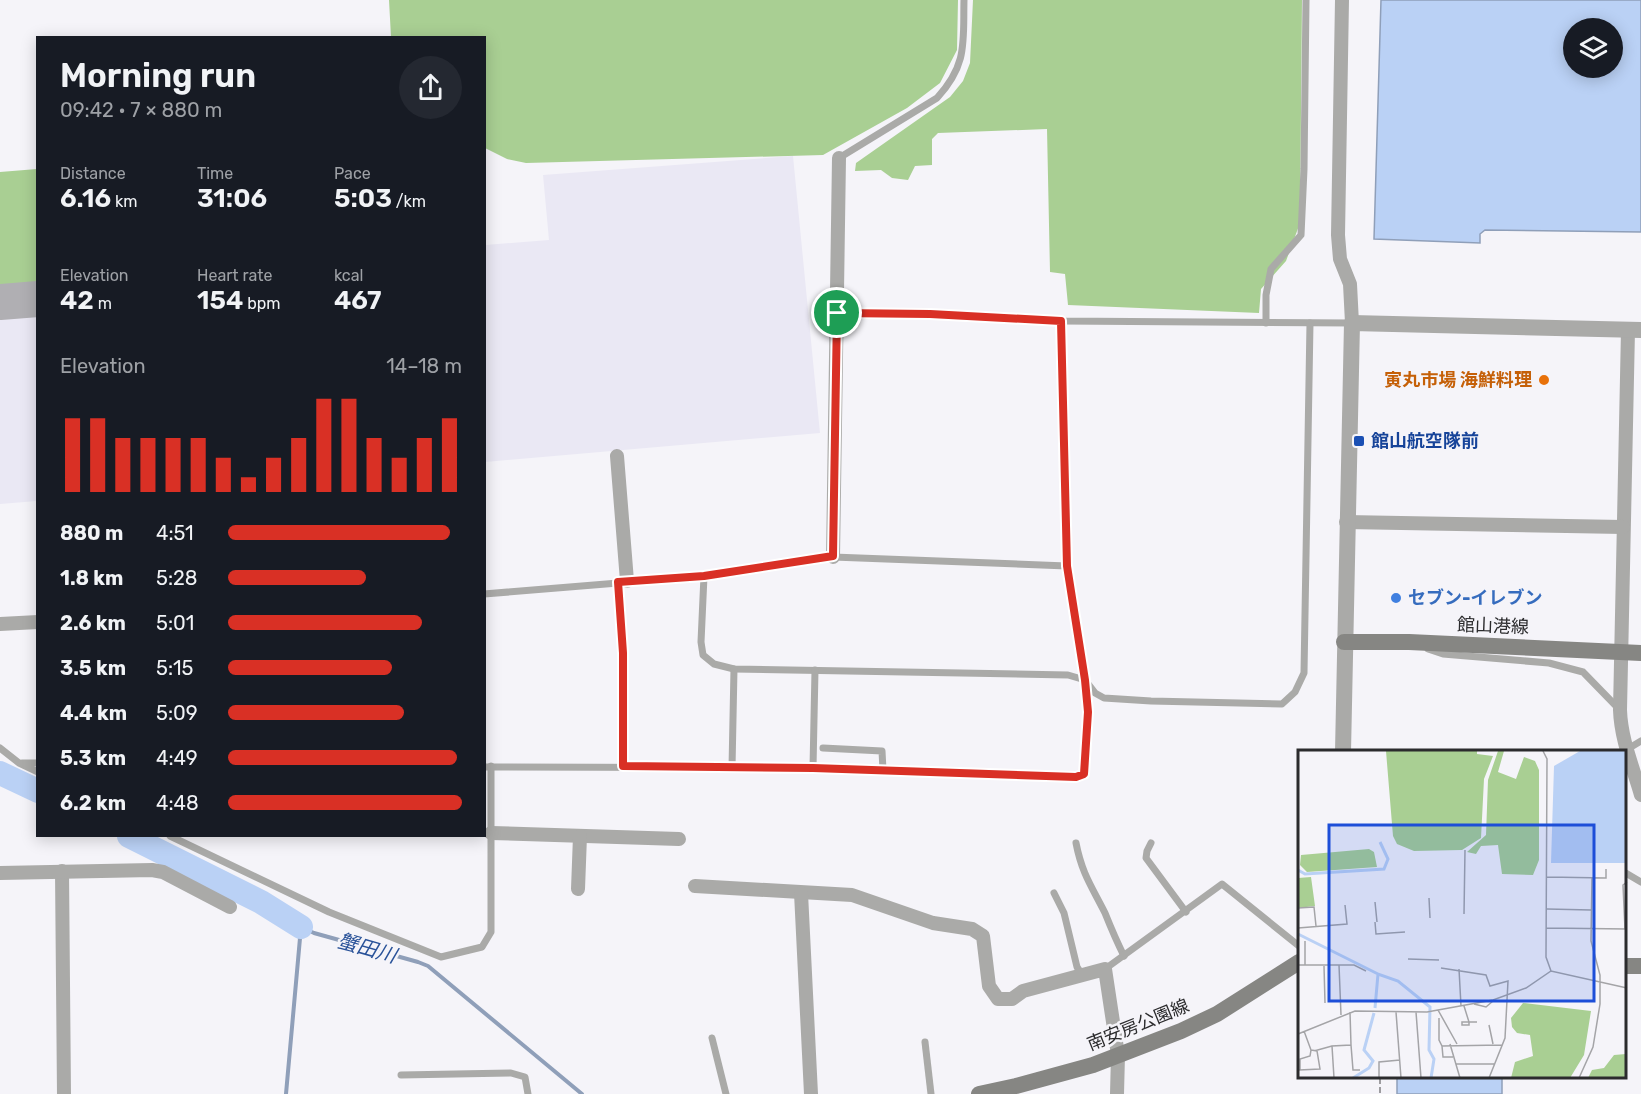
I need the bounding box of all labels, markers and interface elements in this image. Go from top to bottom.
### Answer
map controls [1563,18,1623,78]
button: layers [1563,18,1623,78]
text: Morning run [60,56,256,95]
button: share [399,56,462,119]
text: 09:42 · 7 × 880 m [60,98,222,122]
text: Distance [60,164,126,183]
text: Time [197,164,233,183]
text: Pace [334,164,371,183]
text: 6.16 [60,183,111,214]
text: 31:06 [197,183,267,214]
text: 5:03 [334,183,392,214]
text: km [111,192,138,211]
text: /km [392,192,426,211]
text: Elevation [60,266,129,285]
text: Heart rate [197,266,272,285]
text: kcal [334,266,363,285]
text: 42 [60,285,94,316]
text: 154 [197,285,243,316]
text: 467 [334,285,382,316]
pin [811,287,862,338]
text: m [94,294,112,313]
text: bpm [243,294,280,313]
icon: arrive [820,296,853,329]
text: Elevation [60,354,146,378]
text: 14–18 m [386,354,462,378]
place label: 寅丸市場 海鮮料理 [1384,369,1532,391]
marker: 寅丸市場 海鮮料理 [1537,373,1551,387]
place label: 館山航空隊前 [1371,430,1479,452]
marker: 館山航空隊前 [1352,434,1366,448]
text: 880 m [60,521,123,545]
text: 4:51 [156,521,194,545]
text: 1.8 km [60,566,123,590]
text: 5:28 [156,566,197,590]
place label: セブン-イレブン [1408,587,1543,609]
marker: セブン-イレブン [1389,591,1403,605]
text: 2.6 km [60,611,126,635]
text: 5:01 [156,611,194,635]
street label: 館山港線 [1457,614,1529,638]
text: 3.5 km [60,656,126,680]
text: 5:15 [156,656,193,680]
text: 4.4 km [60,701,127,725]
text: 5:09 [156,701,198,725]
text: 5.3 km [60,746,126,770]
text: 4:49 [156,746,198,770]
inset map [1298,750,1626,1079]
text: 6.2 km [60,791,126,815]
text: 4:48 [156,791,199,815]
water label: 蟹田川 [335,928,401,968]
street label: 南安房公園線 [1084,995,1192,1055]

